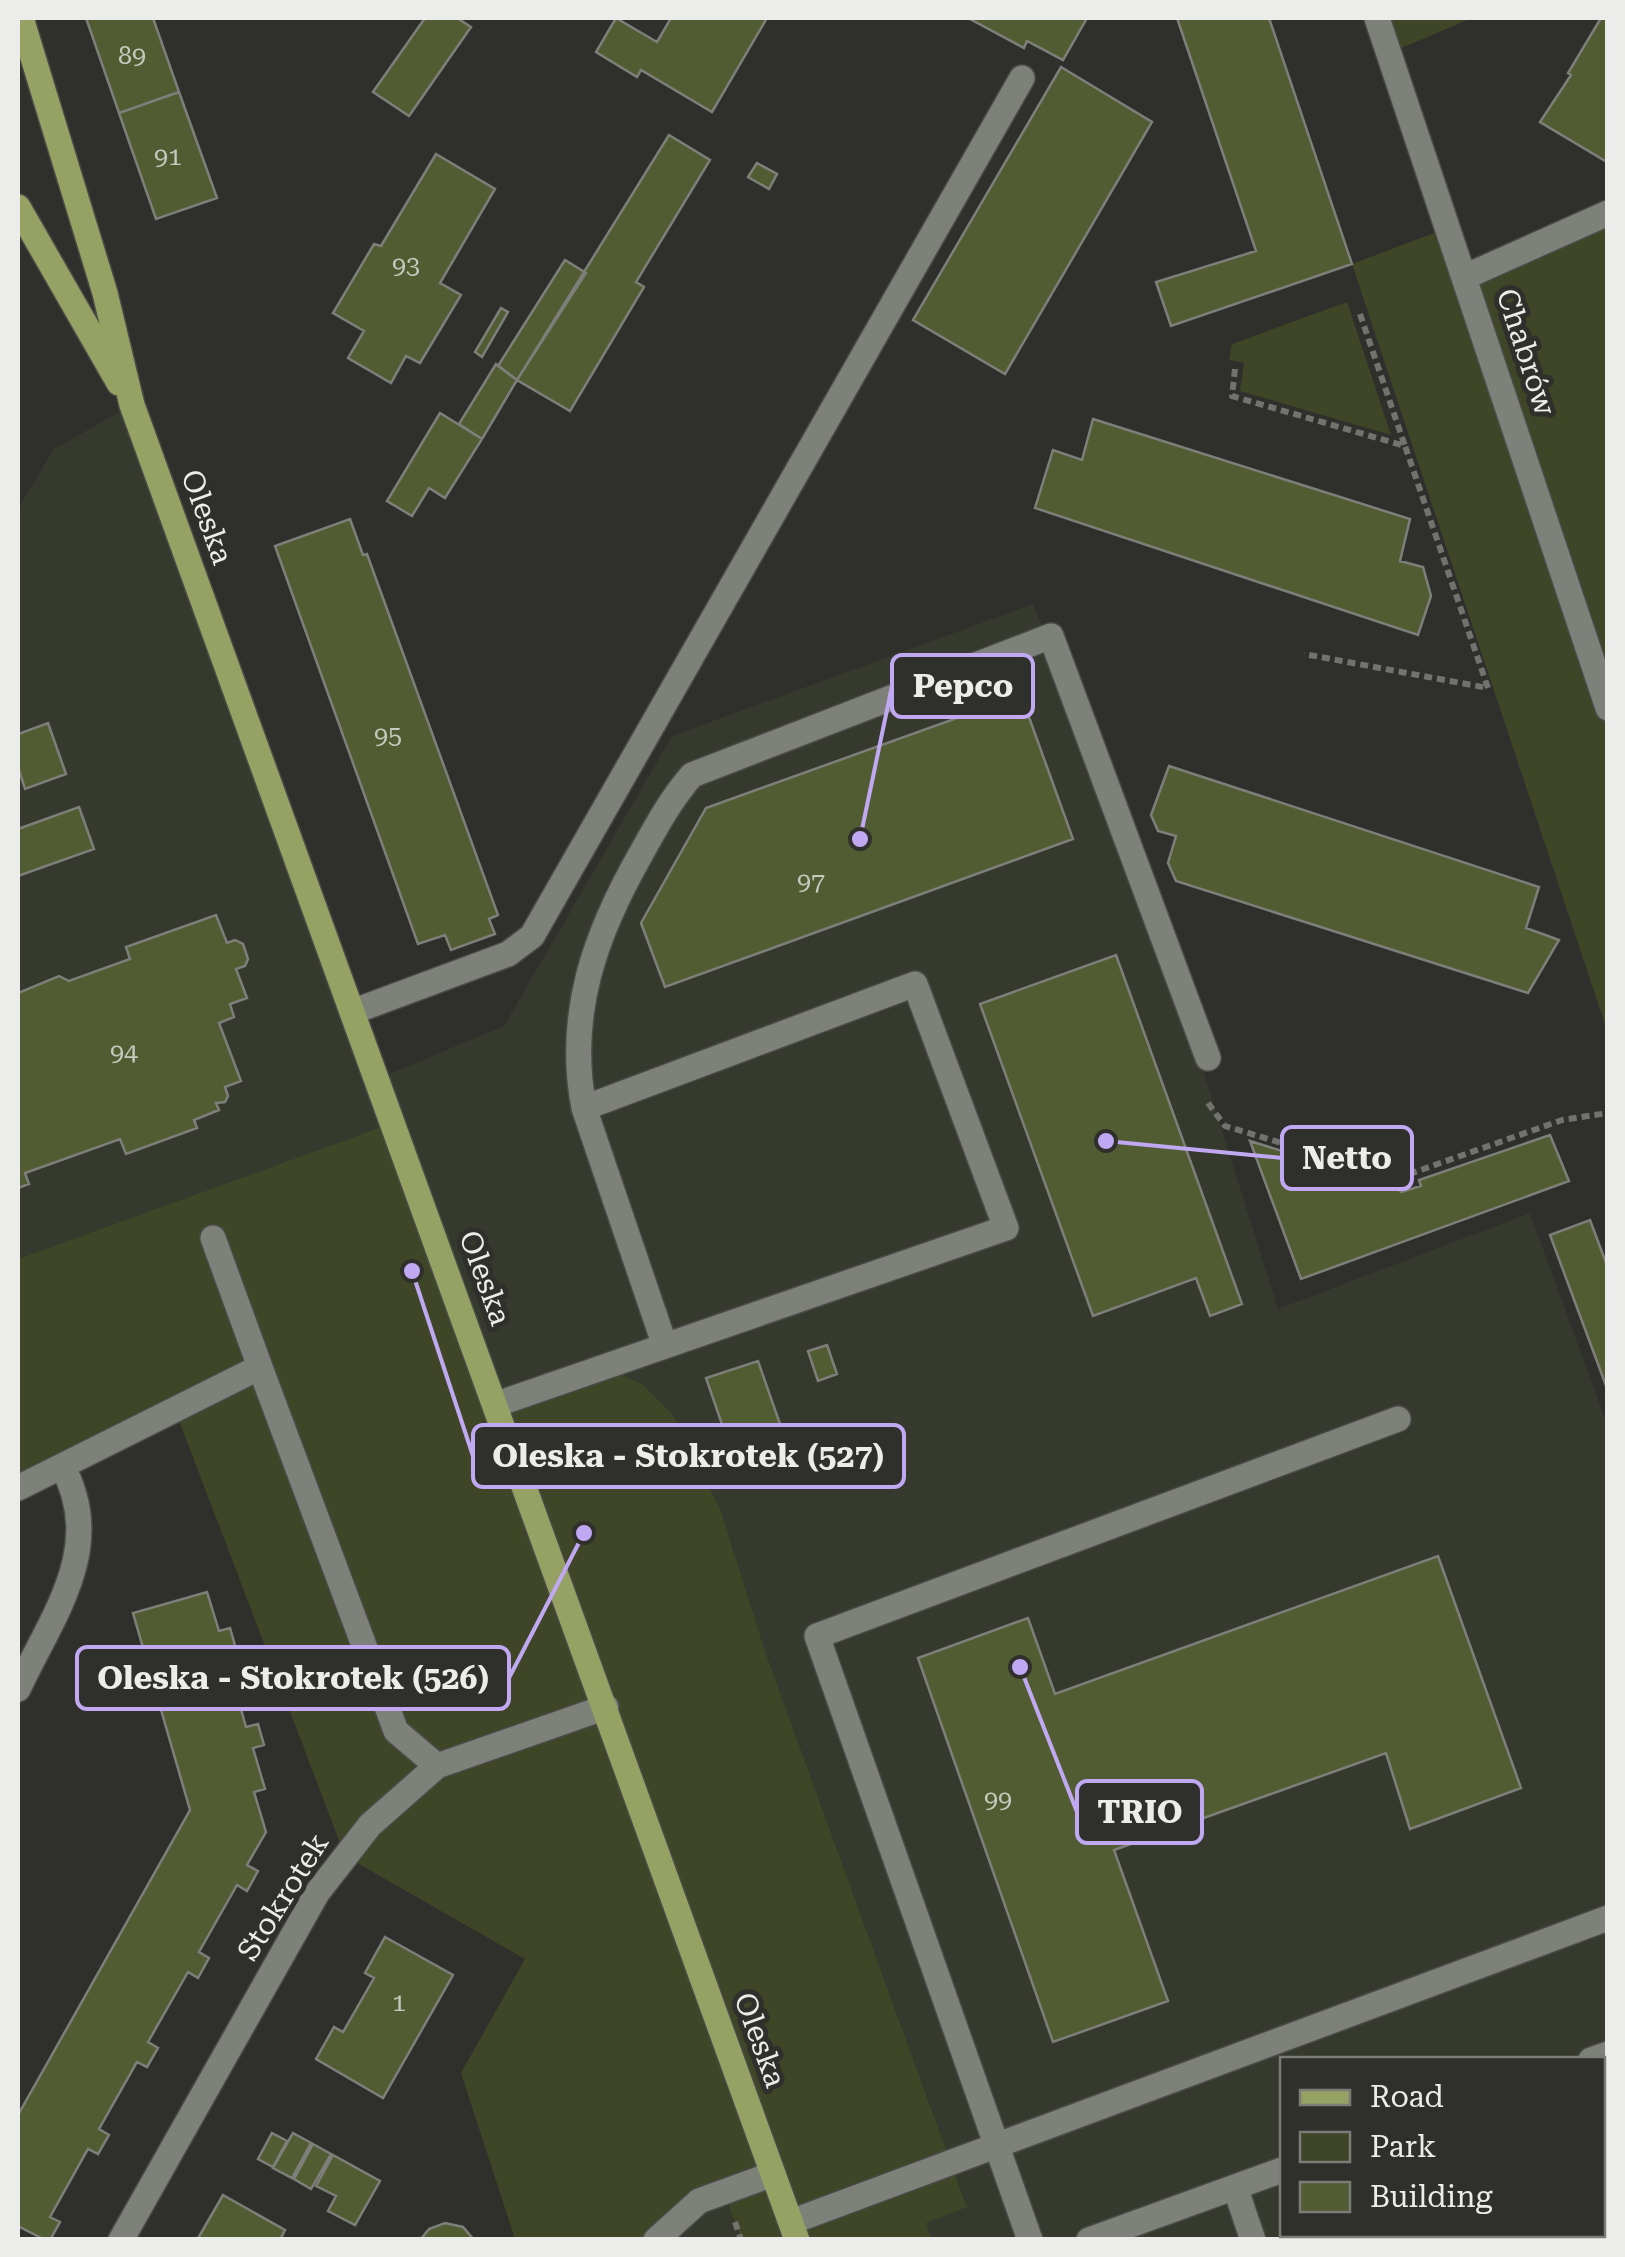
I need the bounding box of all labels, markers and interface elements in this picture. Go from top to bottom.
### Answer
house number: 89 [118,41,146,70]
house number: 91 [154,142,182,171]
house number: 93 [392,251,420,280]
street label: Chabrów [1490,284,1563,420]
street label: Oleska [174,465,241,569]
callout: Pepco [892,655,1033,717]
text: Pepco [913,667,1013,705]
house number: 95 [374,721,402,750]
house number: 97 [797,867,825,896]
house number: 94 [110,1038,138,1067]
callout: Netto [1282,1127,1412,1189]
text: Netto [1302,1139,1392,1177]
street label: Oleska [452,1226,519,1330]
callout: Oleska - Stokrotek (527) [473,1425,904,1487]
text: Oleska - Stokrotek (527) [492,1437,884,1475]
callout: Oleska - Stokrotek (526) [77,1647,509,1709]
text: Oleska - Stokrotek (526) [97,1659,489,1697]
callout: TRIO [1077,1781,1202,1843]
house number: 99 [984,1785,1012,1814]
text: TRIO [1097,1793,1183,1831]
street label: Stokrotek [230,1827,335,1967]
house number: 1 [392,1988,406,2017]
street label: Oleska [727,1988,794,2092]
legend [1280,2057,1605,2237]
text: Road [1370,2079,1444,2114]
text: Park [1370,2129,1436,2164]
text: Building [1370,2179,1493,2214]

